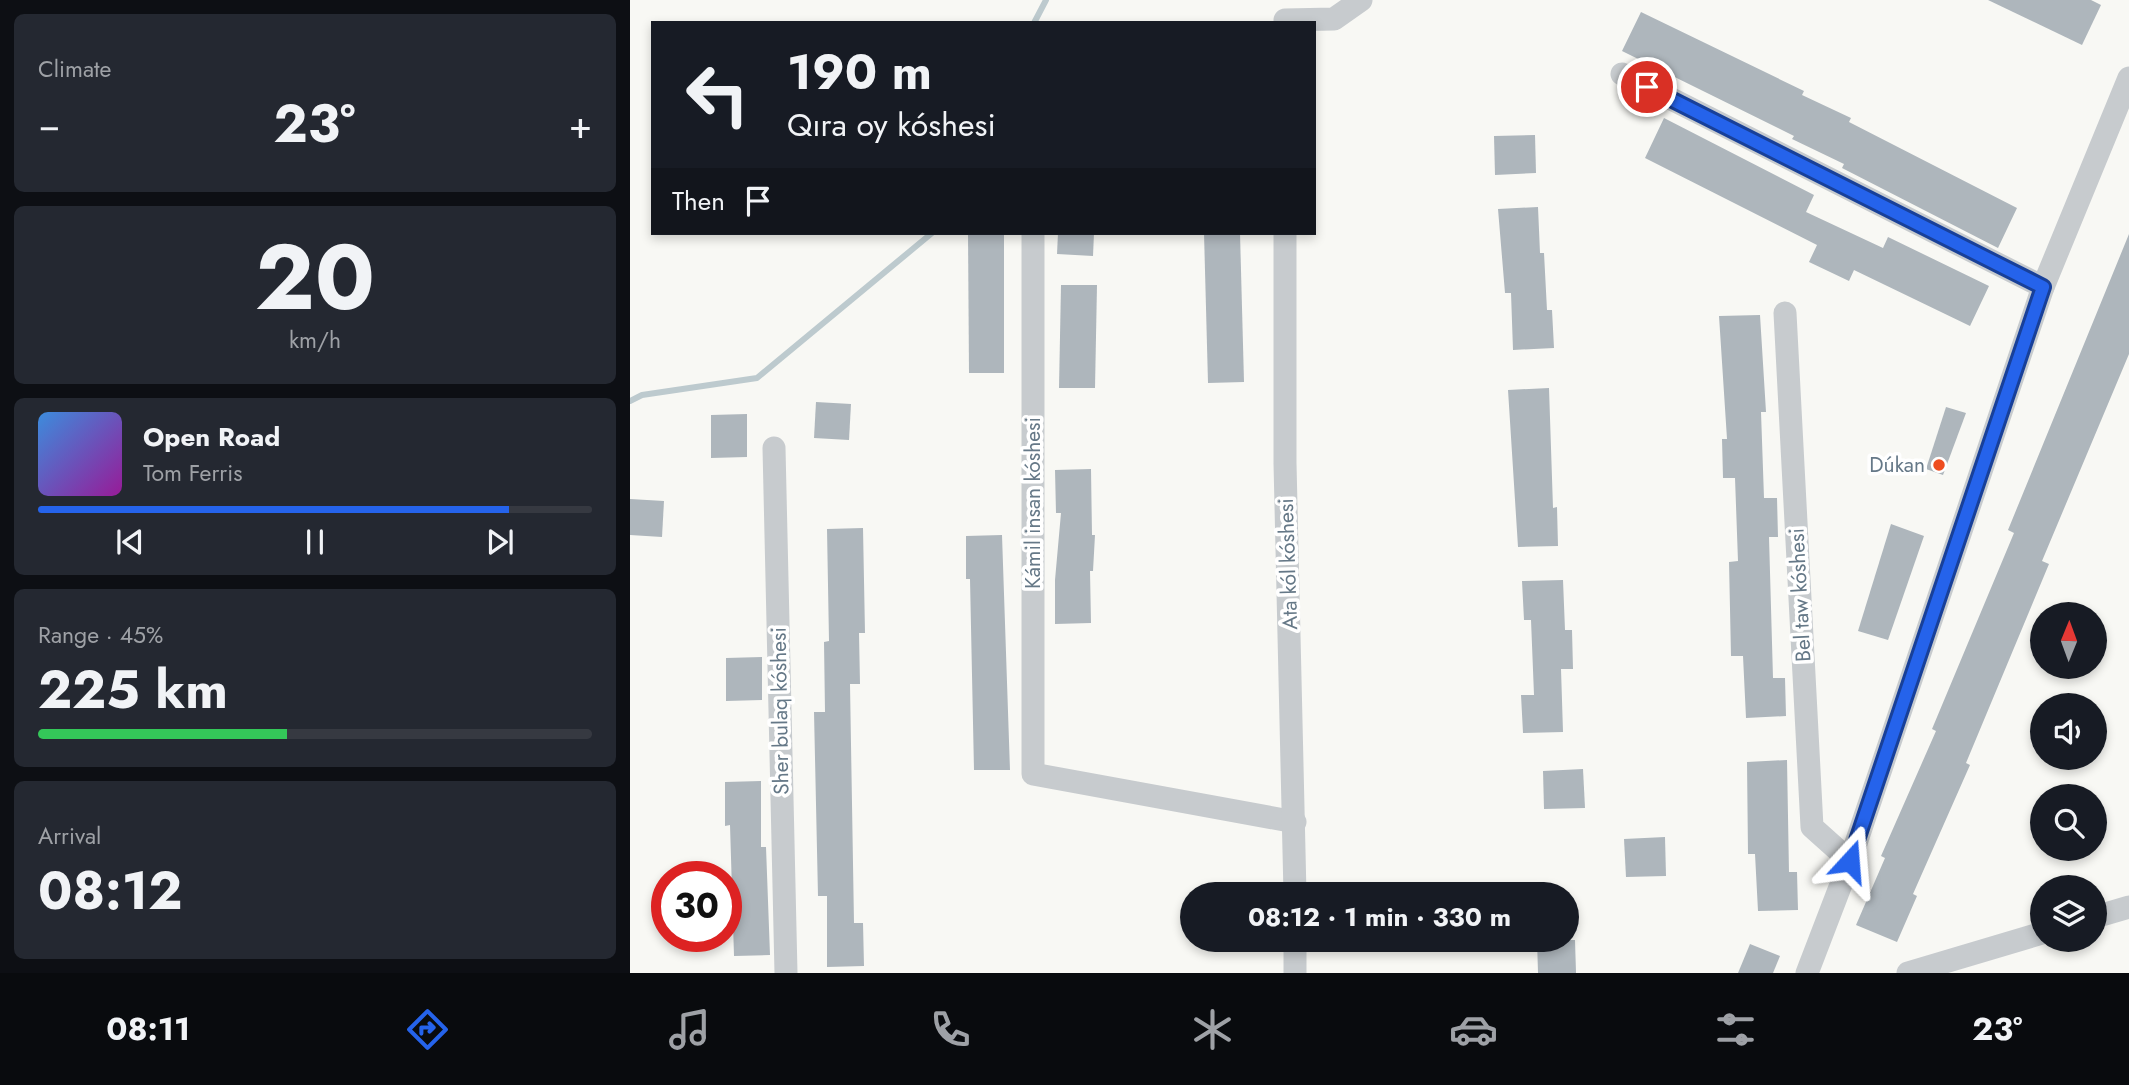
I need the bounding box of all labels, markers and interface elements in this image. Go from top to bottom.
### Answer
text: 190 m [787,37,932,107]
icon: left [672,49,763,140]
text: Climate [38,52,111,86]
pin [1617,57,1677,117]
icon: arrive [1628,68,1666,106]
text: 23° [274,86,355,162]
text: − [38,97,60,152]
text: + [569,97,592,152]
text: Qıra oy kóshesi [787,102,996,148]
text: Then [672,182,725,220]
icon: arrive [739,182,777,220]
text: 20 [255,212,375,343]
text: km/h [289,323,341,357]
street label: Kámil insan kóshesi [1018,417,1048,589]
text: Open Road [143,418,280,456]
place label: Dúkan [1869,450,1925,480]
text: Tom Ferris [143,456,242,490]
marker: Dúkan [1931,457,1947,473]
street label: Ata kól kóshesi [1271,498,1305,630]
icon: previous [111,523,149,561]
icon: pause [296,523,334,561]
icon: next [481,523,519,561]
street label: Bel taw kóshesi [1782,527,1818,663]
north arrow [2030,602,2107,679]
map controls [2030,602,2107,952]
text: Range · 45% [38,618,163,652]
street label: Sher bulaq kóshesi [764,627,796,795]
text: 225 km [38,652,228,728]
button: sound [2030,693,2107,770]
button: search [2030,784,2107,861]
text: Arrival [38,819,101,853]
position arrow [1813,824,1887,898]
text: 08:12 [38,853,182,929]
speed limit sign: 30 [651,861,742,952]
button: layers [2030,875,2107,952]
text: 08:12 · 1 min · 330 m [1248,898,1511,936]
icon: directions [403,1005,452,1054]
icon: music [665,1005,714,1054]
icon: phone [926,1005,975,1054]
icon: climate [1188,1005,1237,1054]
icon: car [1449,1005,1498,1054]
icon: filters [1711,1005,1760,1054]
text: 08:11 [106,1006,190,1052]
text: 23° [1972,1006,2023,1052]

